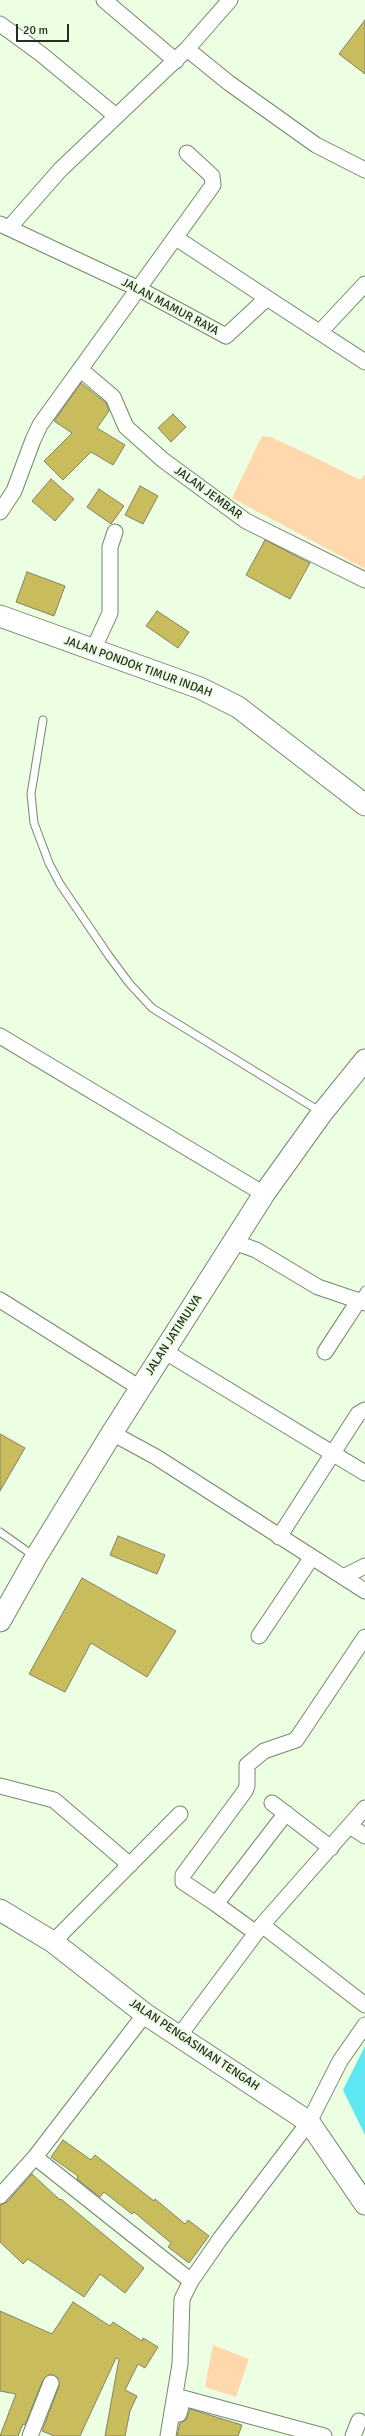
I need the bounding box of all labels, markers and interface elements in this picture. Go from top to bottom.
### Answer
scale bar [18,16,71,42]
text: 20 m [23,23,48,38]
street label: JALAN MAMUR RAYA [119,275,221,339]
street label: JALAN JEMBAR [171,464,245,522]
street label: JALAN PONDOK TIMUR INDAH [62,633,214,701]
street label: JALAN JATIMULYA [143,1292,205,1378]
street label: JALAN PENGASINAN TENGAH [126,1996,262,2094]

